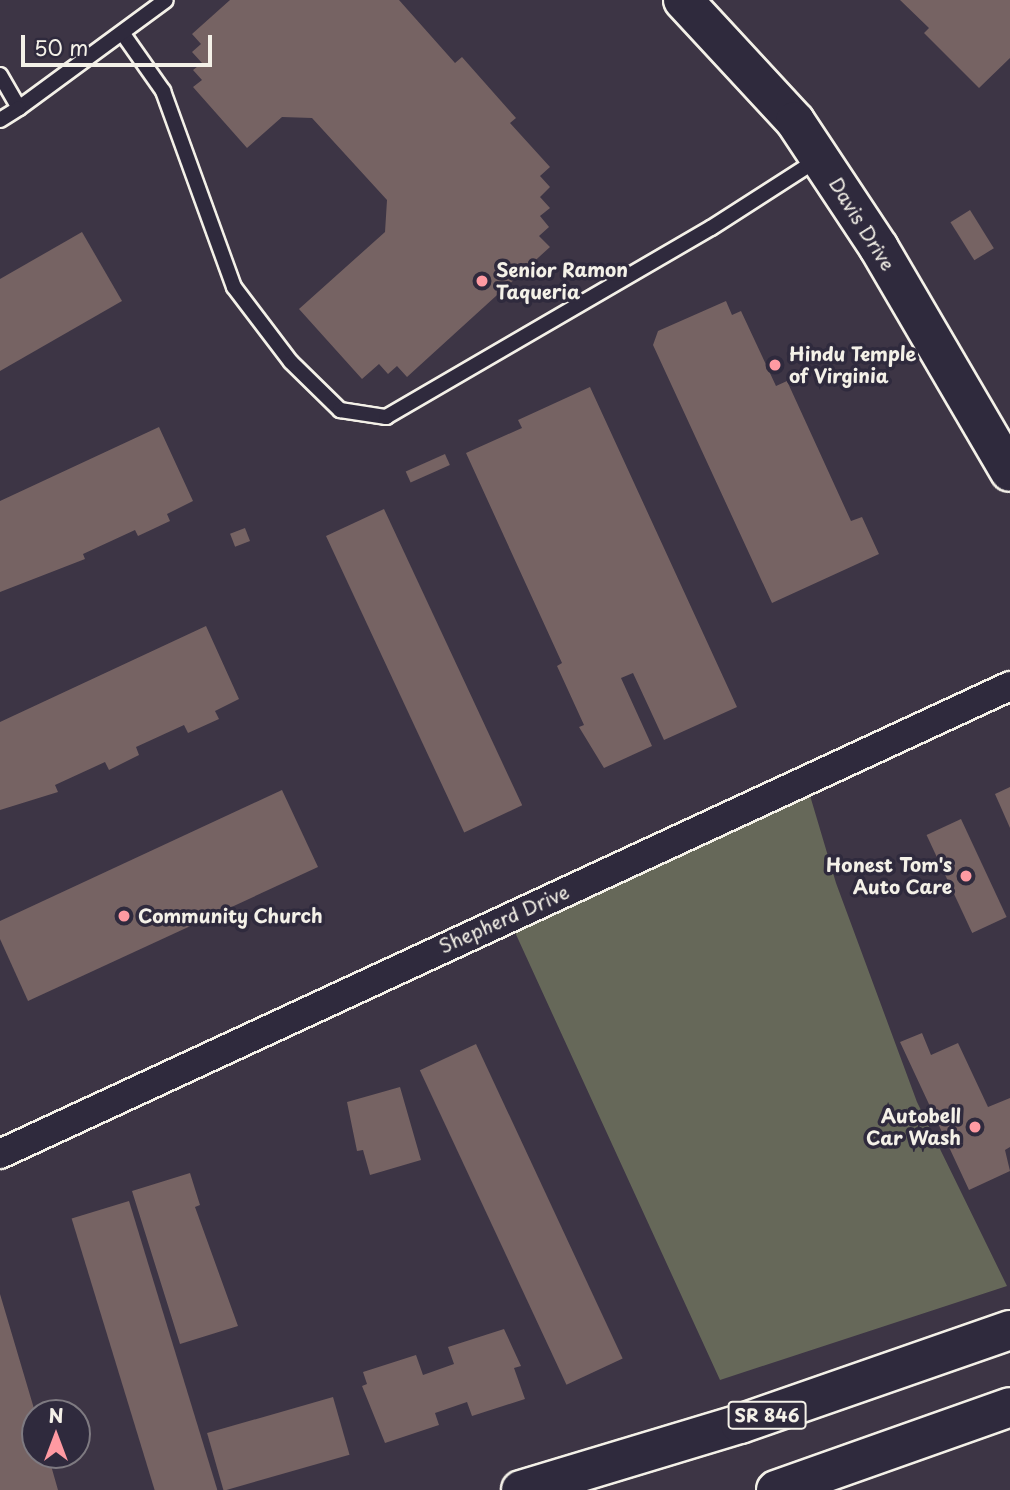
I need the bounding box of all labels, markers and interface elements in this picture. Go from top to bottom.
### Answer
scale bar [24,21,215,65]
text: 50 m [34,31,88,63]
street label: Davis Drive [825,173,899,275]
place label: Senior Ramon Taqueria [496,259,629,303]
marker: Senior Ramon Taqueria [474,273,490,289]
place label: Hindu Temple of Virginia [789,343,917,387]
marker: Hindu Temple of Virginia [767,357,783,373]
place label: Honest Tom's Auto Care [826,854,952,898]
marker: Honest Tom's Auto Care [958,868,974,884]
street label: Shepherd Drive [435,880,573,958]
place label: Community Church [138,905,324,927]
marker: Community Church [116,908,132,924]
place label: Autobell Car Wash [866,1105,961,1149]
marker: Autobell Car Wash [967,1119,983,1135]
north arrow [21,1399,91,1469]
road number: SR 846 [727,1400,807,1430]
text: N [48,1401,64,1429]

